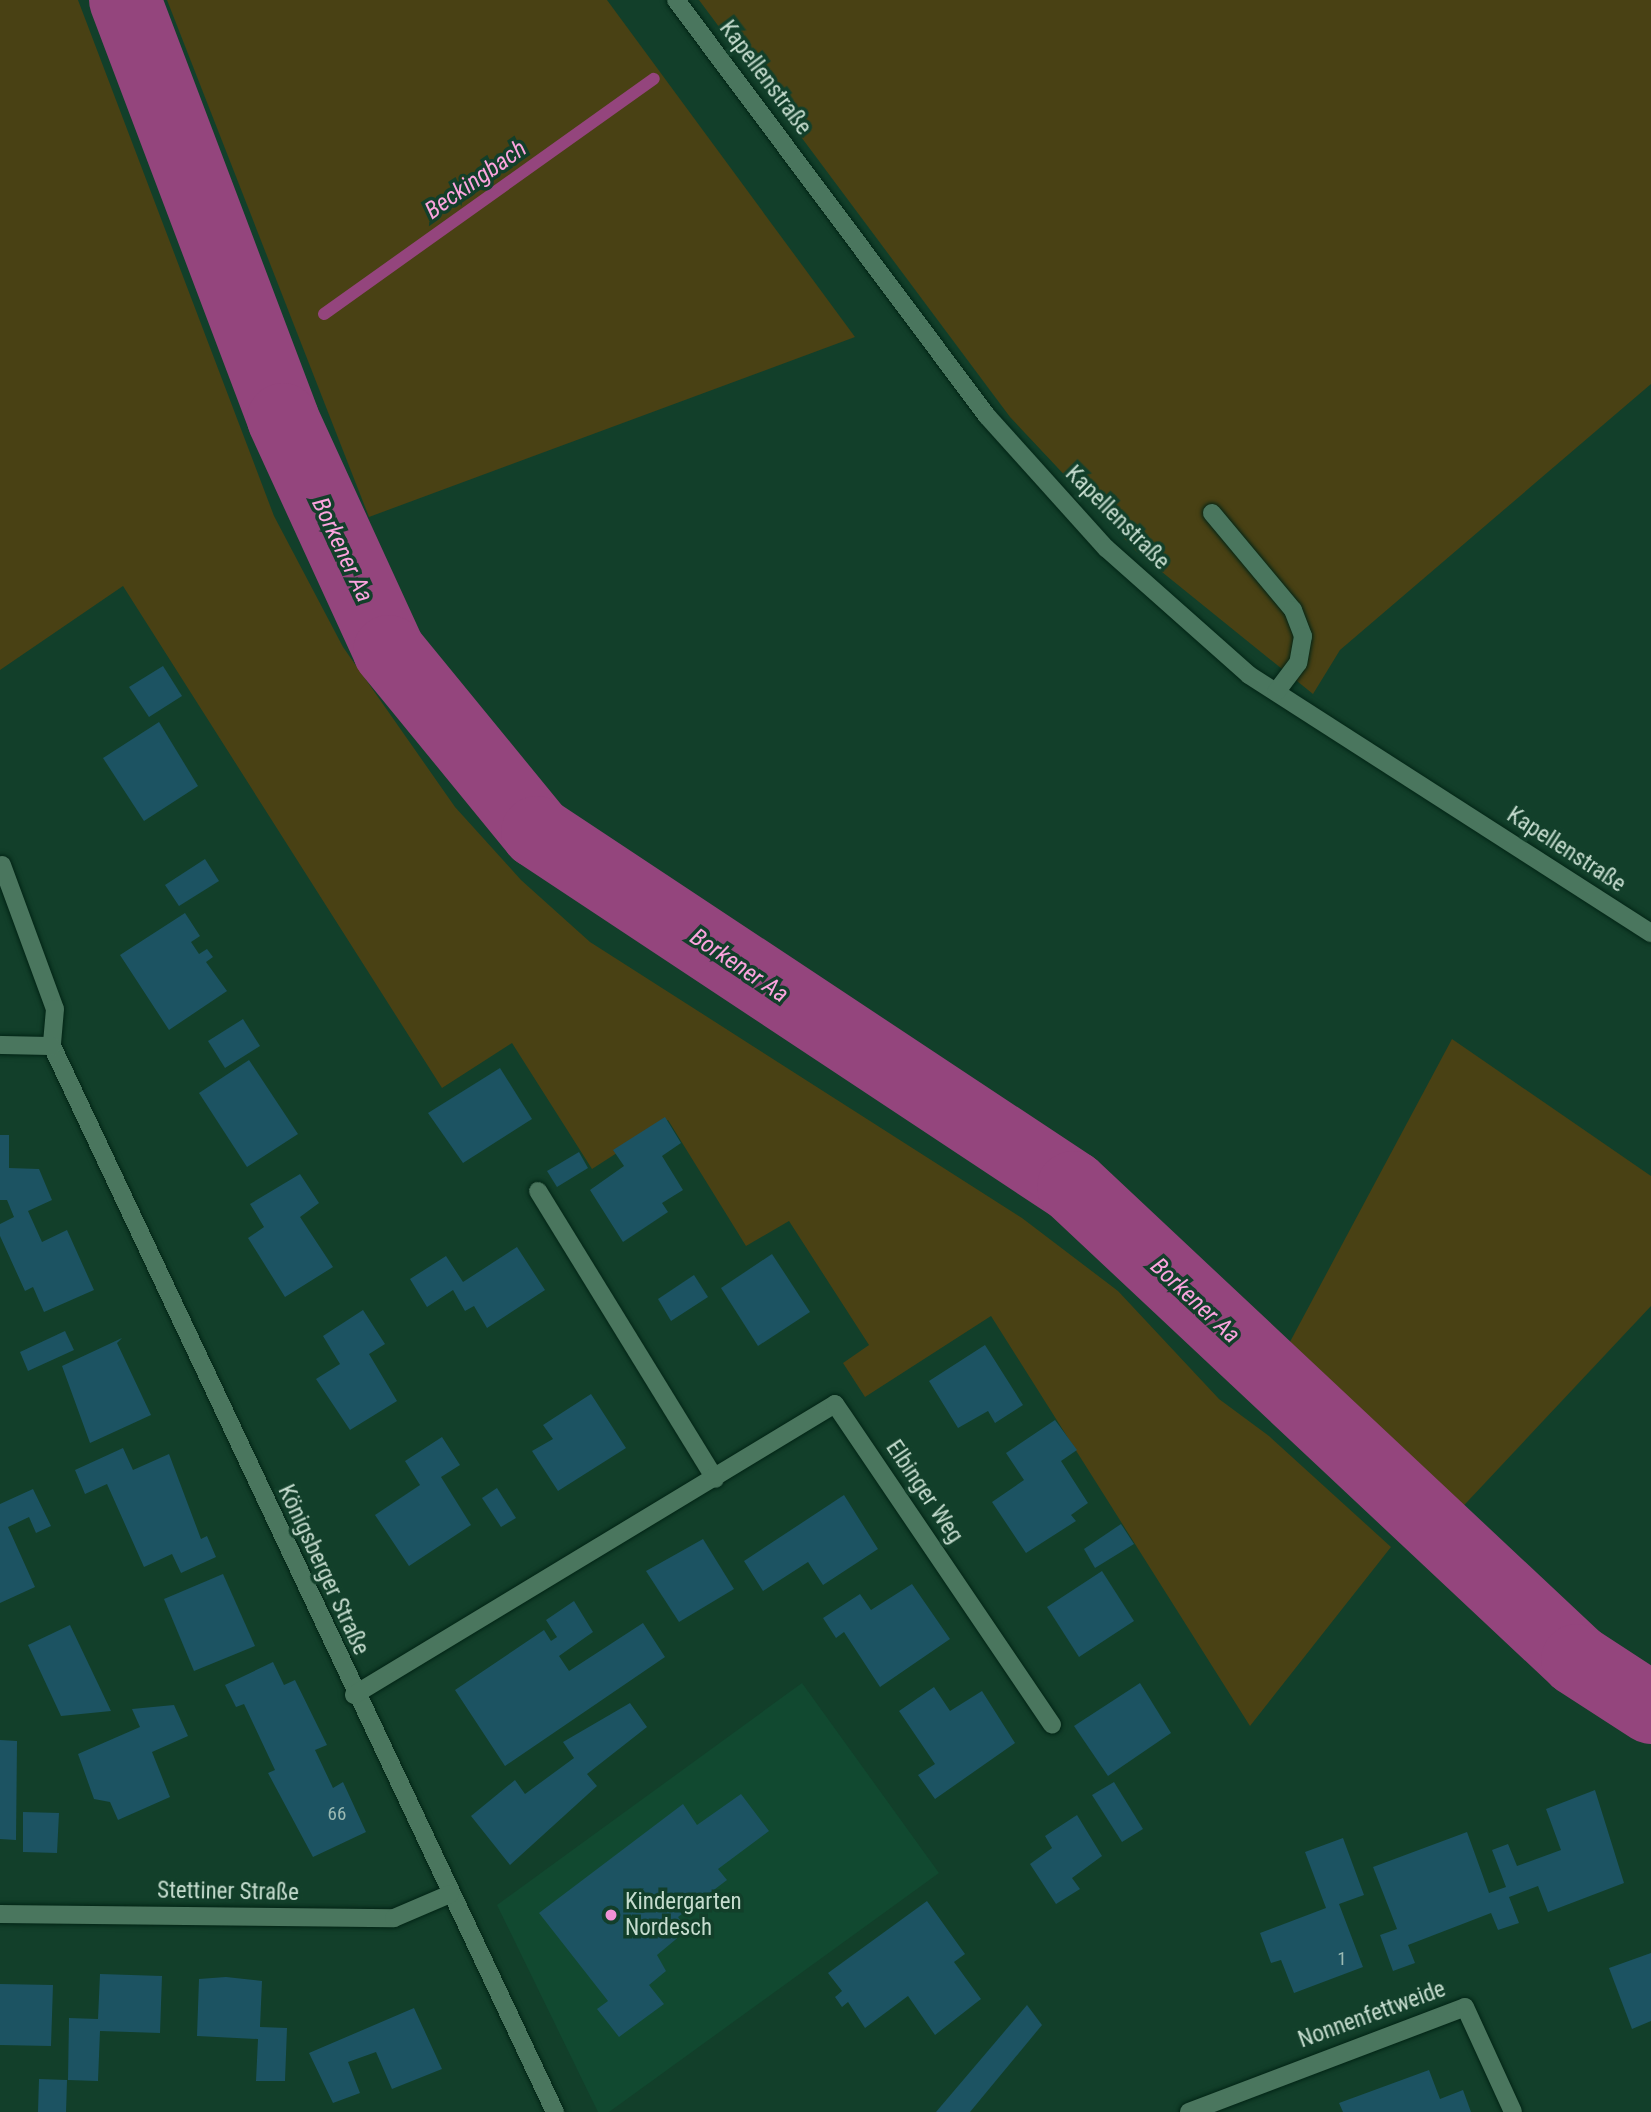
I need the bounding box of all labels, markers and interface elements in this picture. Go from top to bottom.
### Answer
street label: Kapellenstraße [713,15,817,141]
water label: Beckingbach [420,134,532,226]
street label: Kapellenstraße [1059,460,1175,576]
water label: Borkener Aa [305,493,379,607]
street label: Kapellenstraße [1502,801,1630,899]
water label: Borkener Aa [685,923,793,1009]
water label: Borkener Aa [1144,1252,1246,1350]
street label: Elbinger Weg [880,1435,968,1549]
street label: Königsberger Straße [272,1481,374,1659]
house number: 66 [328,1803,346,1825]
street label: Stettiner Straße [157,1877,299,1907]
place label: Kindergarten Nordesch [625,1888,742,1942]
marker: Kindergarten Nordesch [603,1907,619,1923]
house number: 1 [1337,1948,1347,1970]
street label: Nonnenfettweide [1295,1976,1449,2054]

